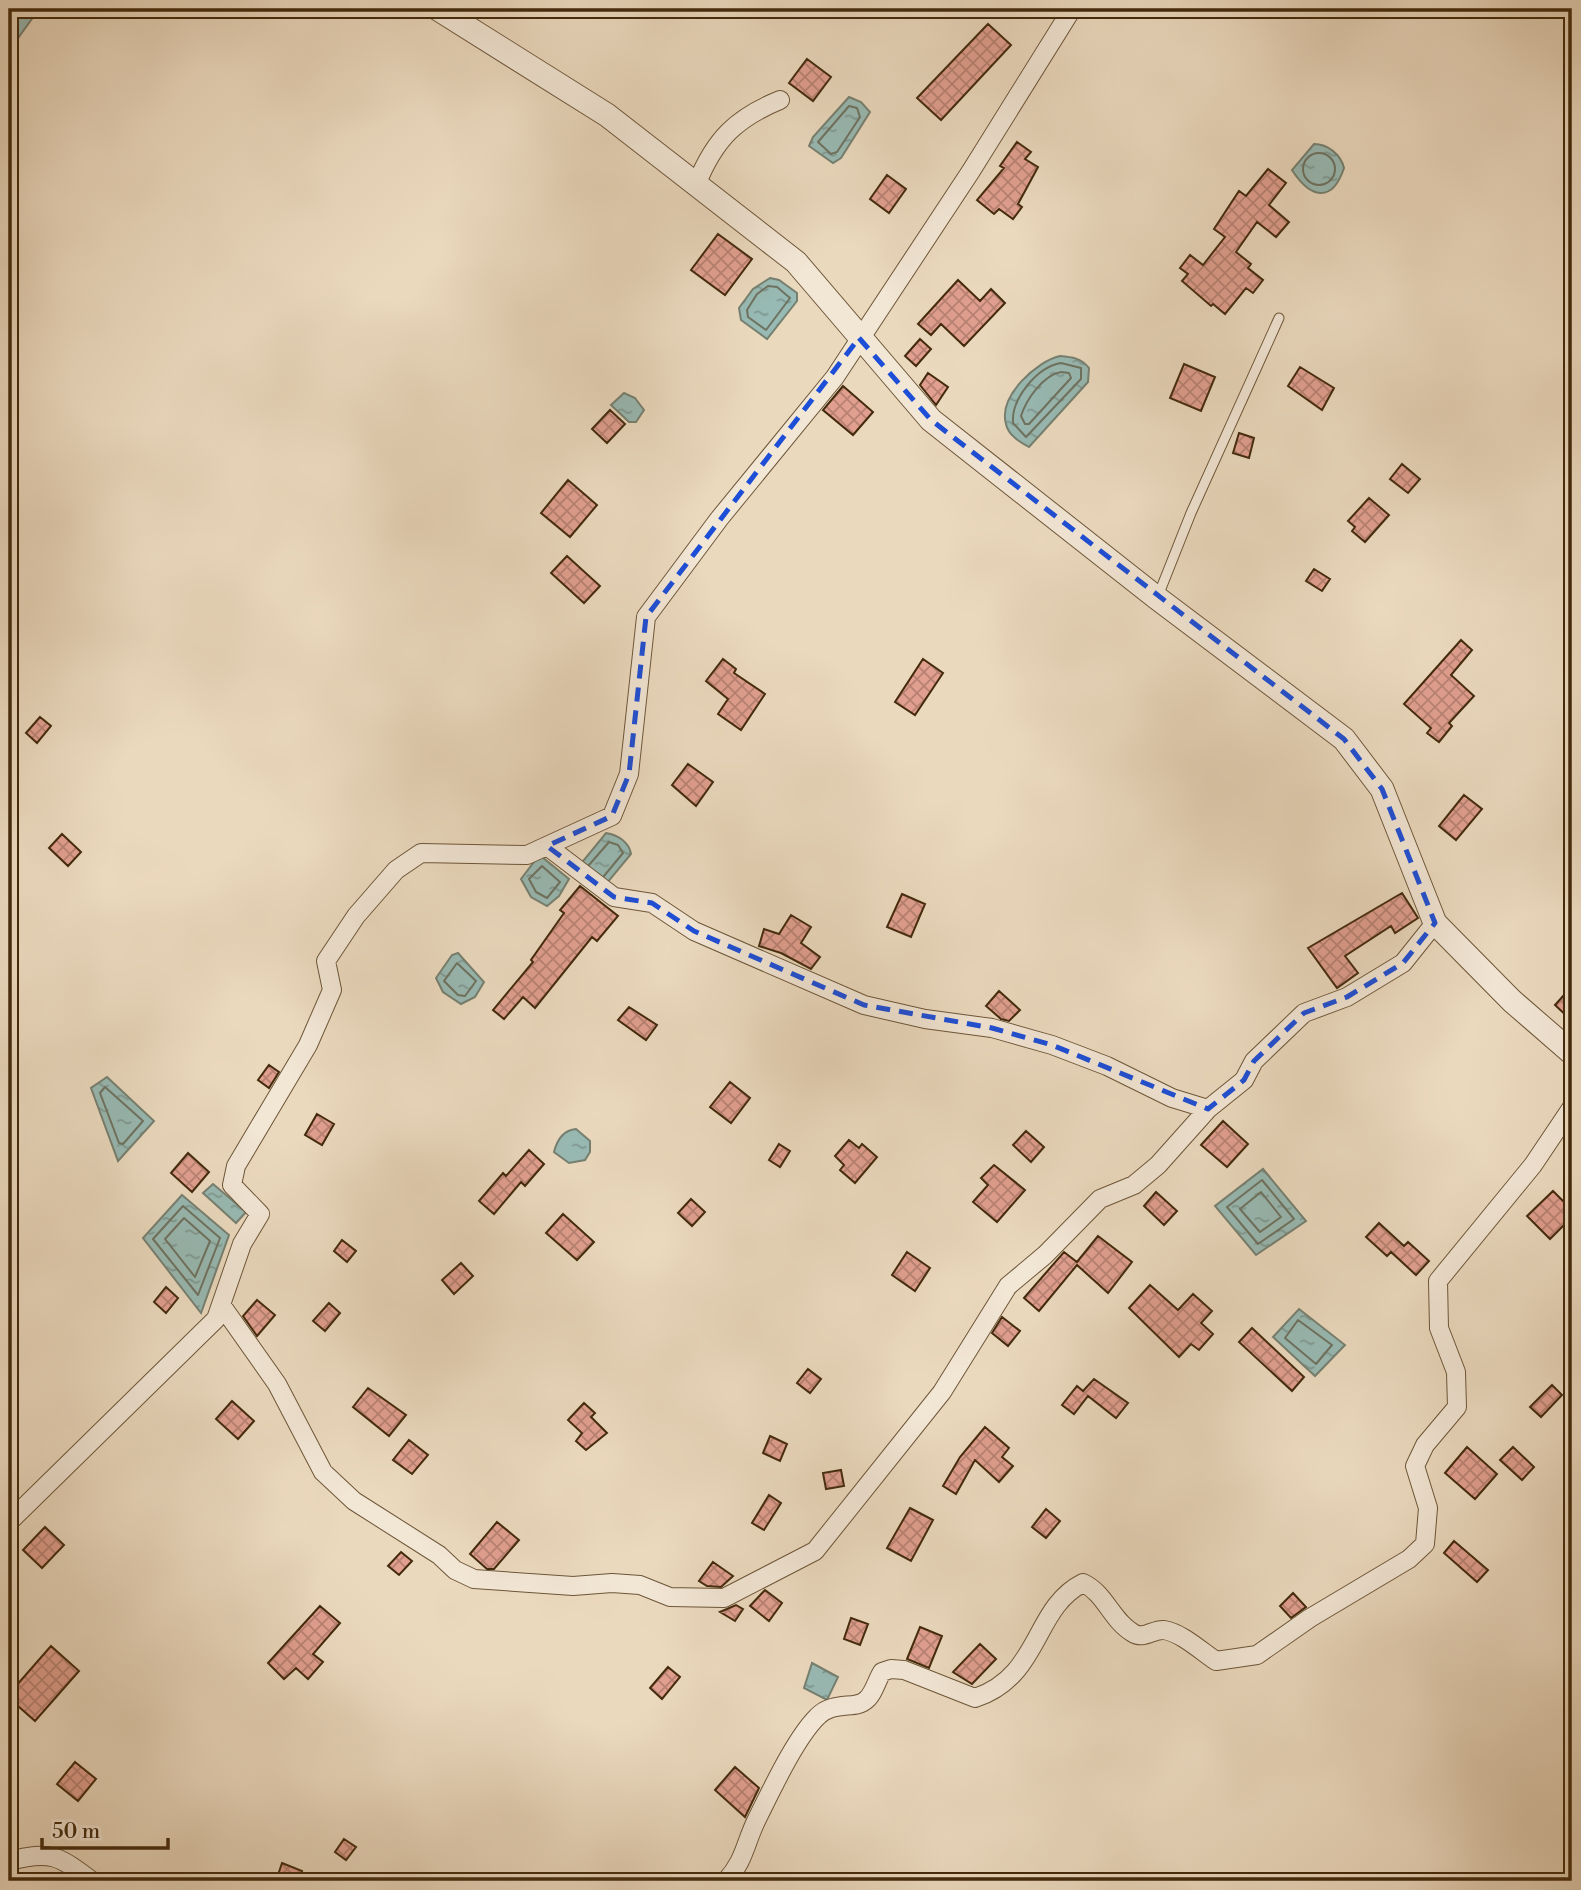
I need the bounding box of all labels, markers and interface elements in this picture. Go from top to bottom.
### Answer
scale bar [42,1806,168,1850]
text: 50 m [52,1819,100,1845]

